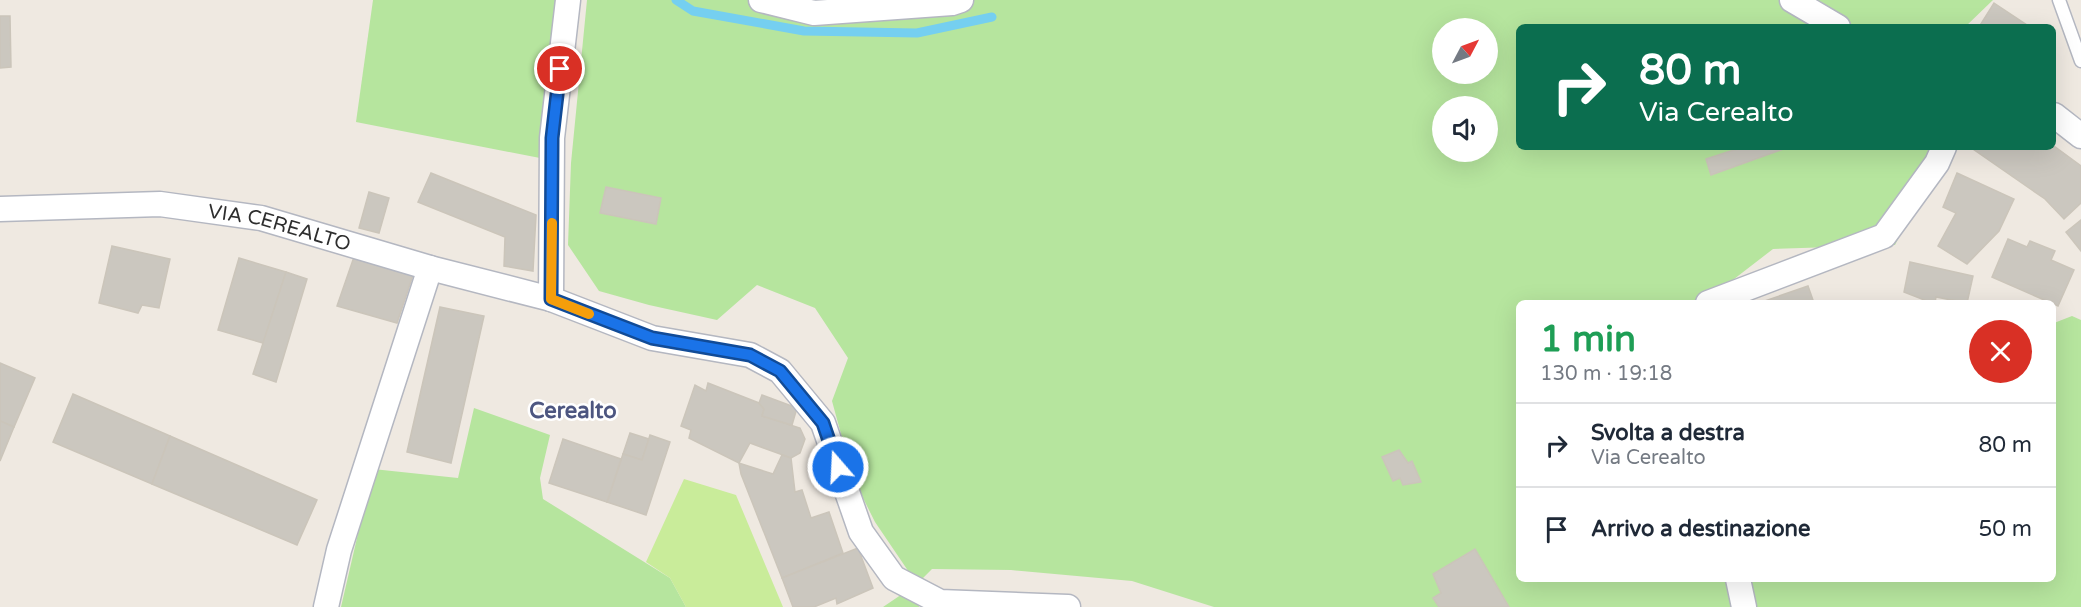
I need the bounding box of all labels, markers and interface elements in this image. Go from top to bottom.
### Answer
north arrow [1432,18,1498,84]
map controls [1432,18,1498,162]
pin [534,43,585,94]
text: 80 m [1639,45,1741,96]
icon: right [1540,48,1618,126]
icon: arrive [543,52,576,85]
button: sound [1432,96,1498,162]
text: Via Cerealto [1639,96,1794,129]
street label: VIA CEREALTO [206,200,353,257]
text: 1 min [1540,318,1636,361]
button: close [1969,320,2032,383]
text: 130 m · 19:18 [1540,362,1672,386]
district label: Cerealto [529,398,617,424]
text: Svolta a destra [1591,420,1745,446]
icon: right [1540,429,1573,462]
text: 80 m [1978,432,2032,458]
position arrow [806,435,870,499]
text: Via Cerealto [1591,446,1706,470]
icon: arrive [1540,513,1573,546]
text: Arrivo a destinazione [1591,516,1810,542]
text: 50 m [1978,516,2032,542]

